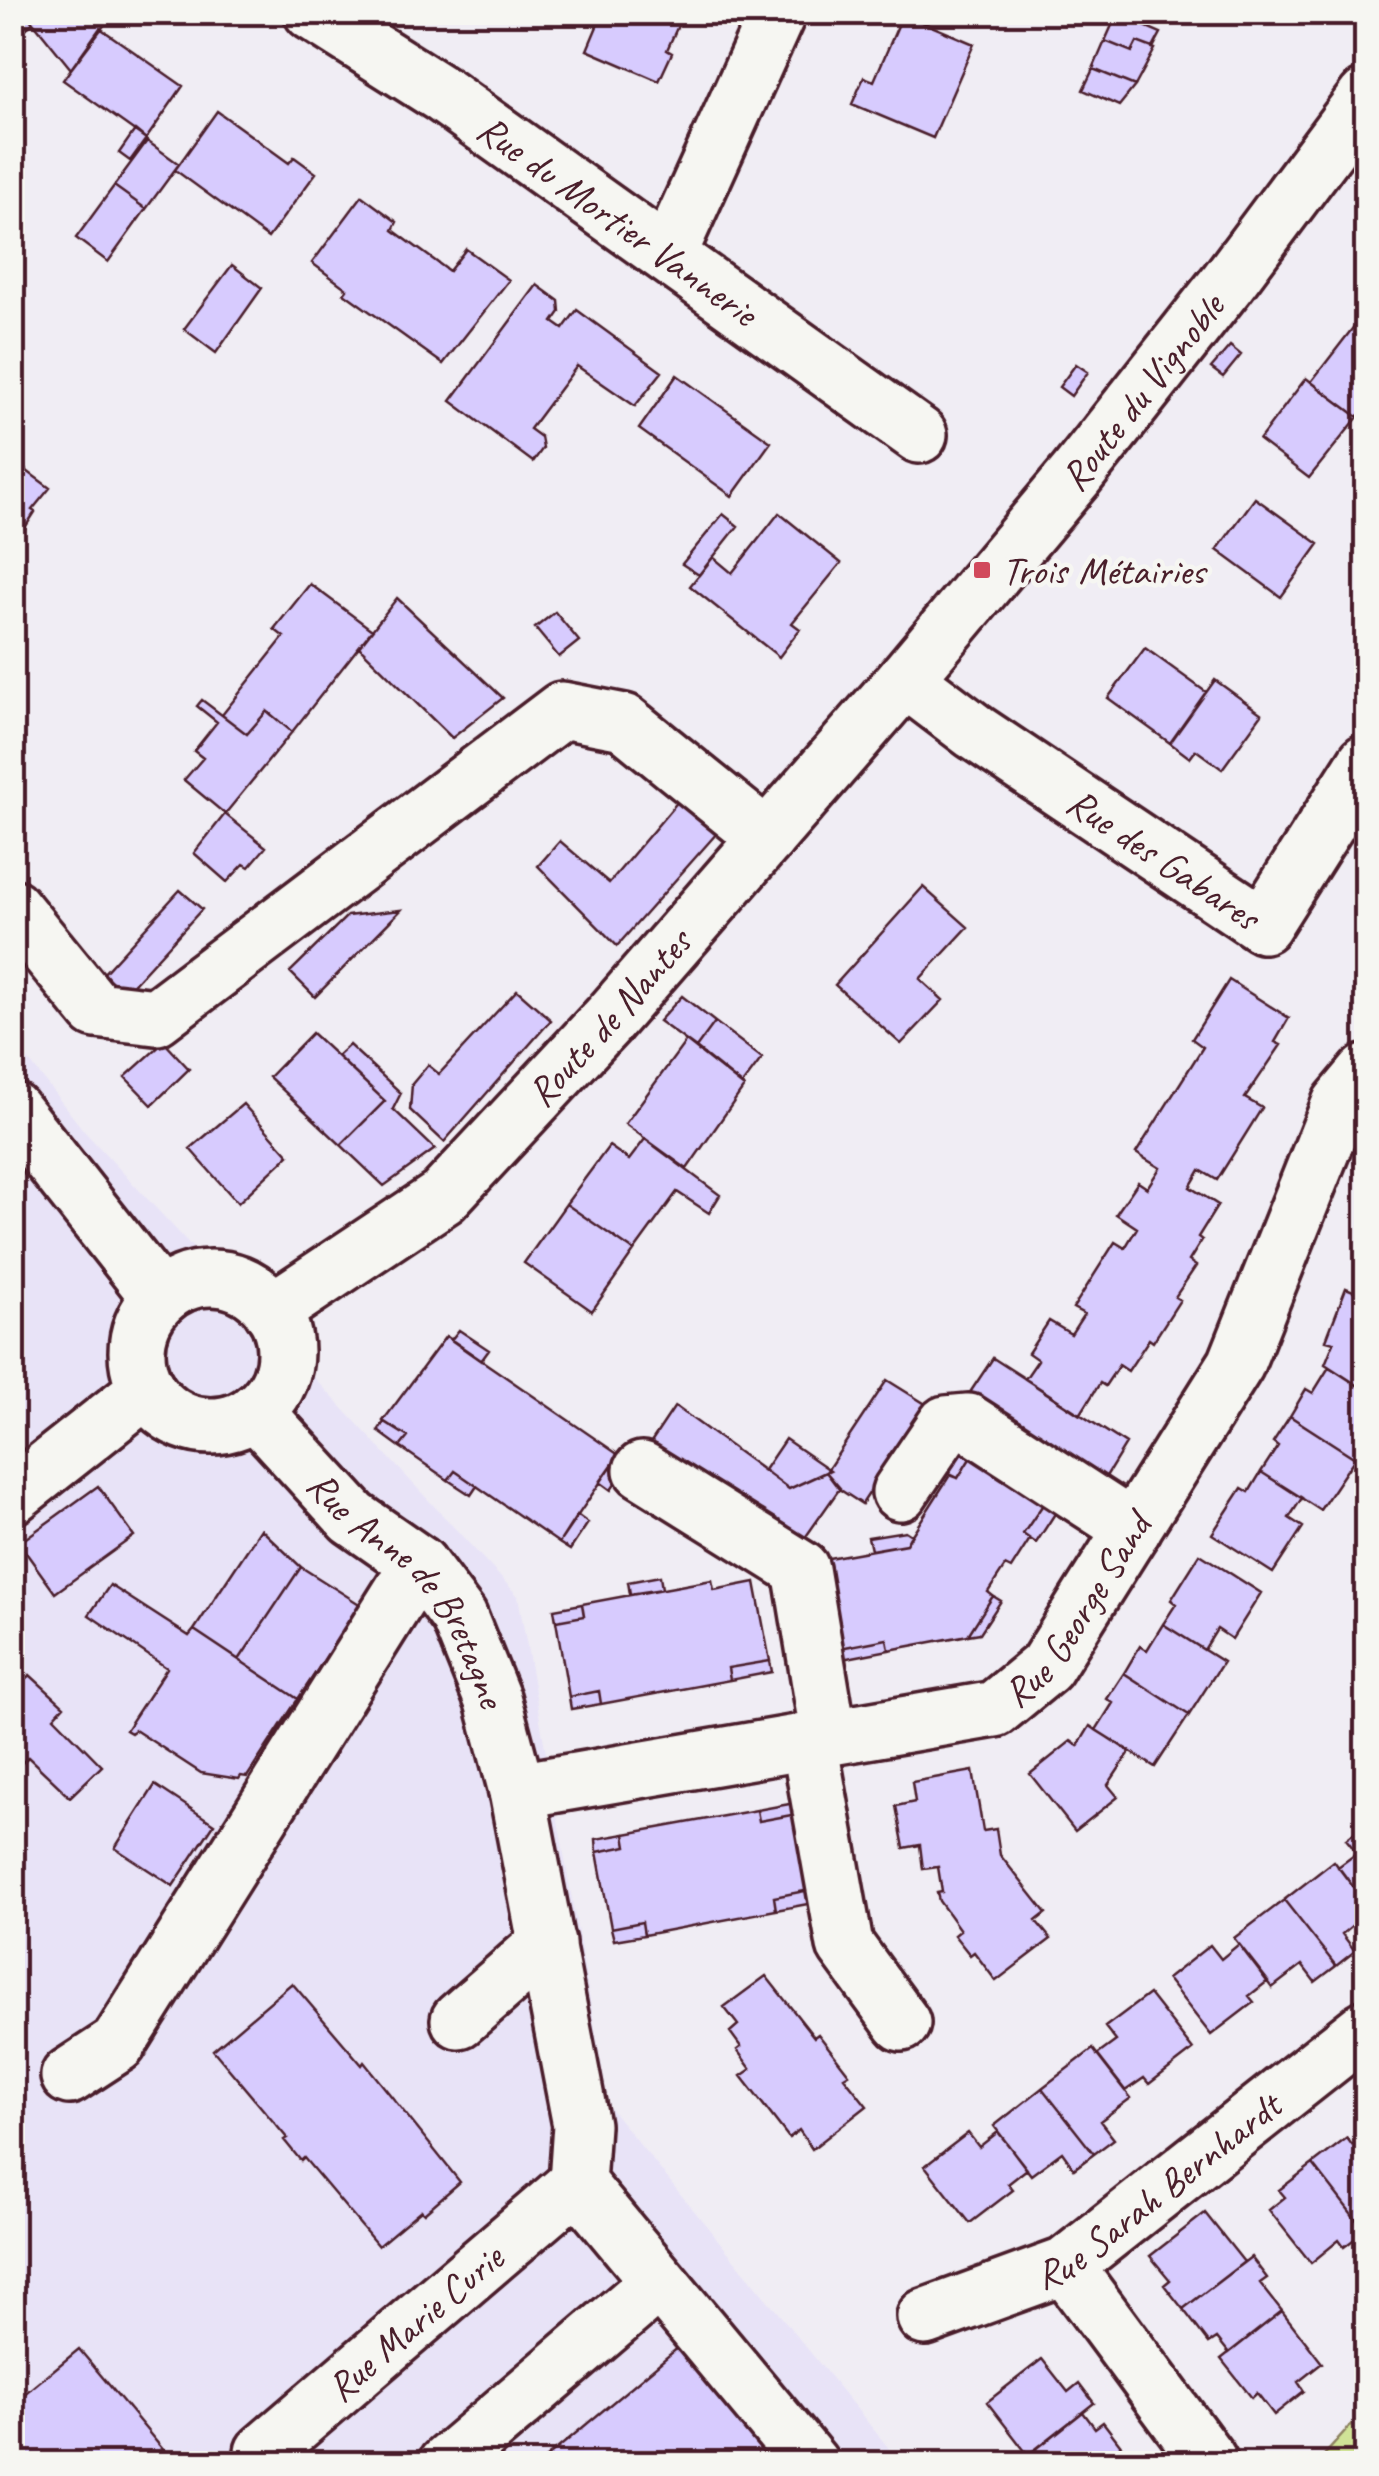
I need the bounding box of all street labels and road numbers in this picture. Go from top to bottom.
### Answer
street label: Rue du Mortier Vannerie [468,104,769,339]
street label: Route du Vignoble [1050,281,1237,501]
street label: Rue des Gabares [1057,777,1272,944]
street label: Route de Nantes [516,916,705,1117]
street label: Rue Anne de Bretagne [296,1461,518,1717]
street label: Rue George Sand [993,1499,1165,1718]
street label: Rue Sarah Bernhardt [1029,2079,1294,2301]
street label: Rue Marie Curie [316,2232,516,2413]

